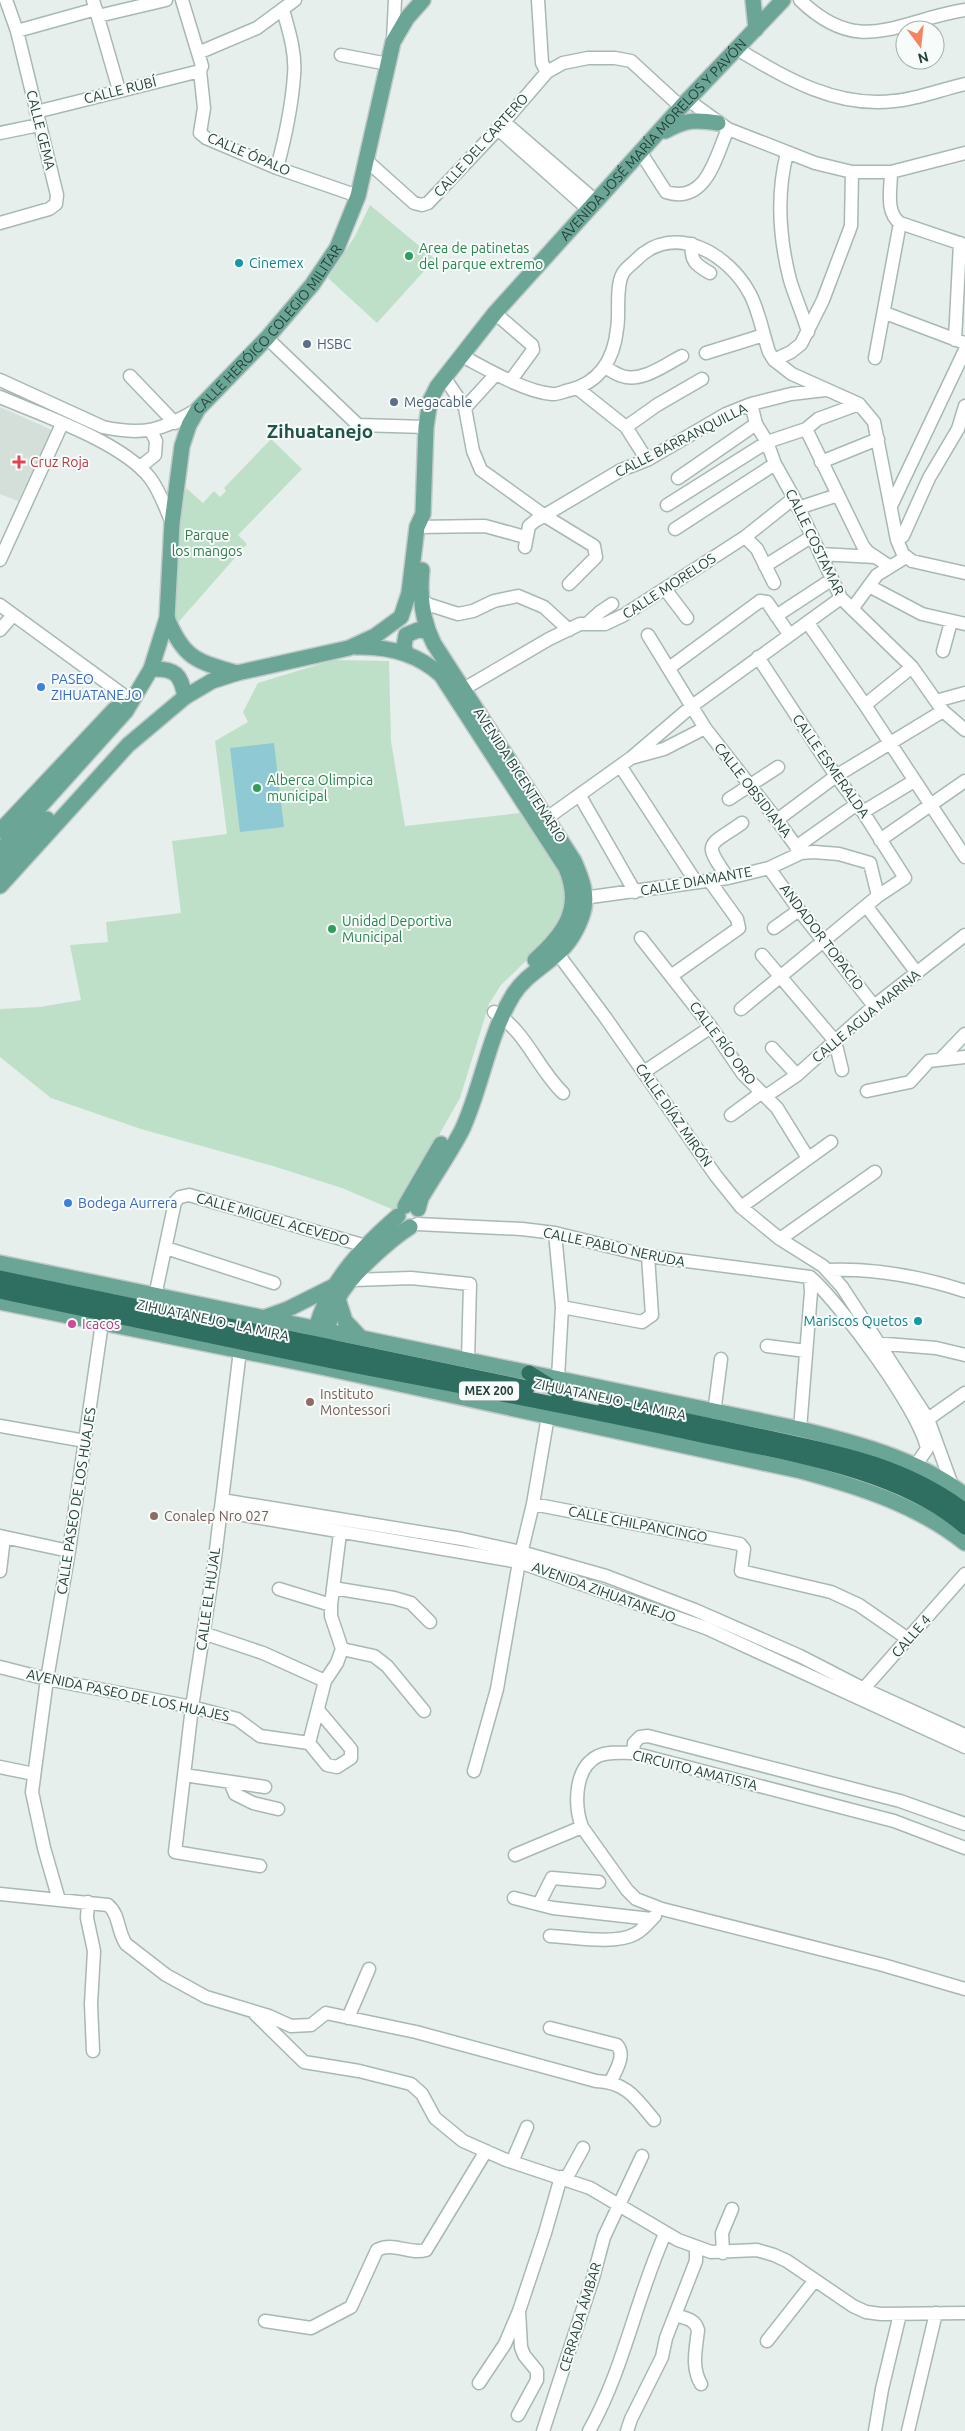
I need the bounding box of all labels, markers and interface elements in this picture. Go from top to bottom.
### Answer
north arrow [895,20,945,70]
street label: AVENIDA JOSÉ MARÍA MORELOS Y PAVÓN [557,36,750,244]
text: N [916,48,930,67]
street label: CALLE RUBÍ [82,72,158,107]
street label: CALLE GEMA [23,88,59,172]
street label: CALLE DEL CARTERO [430,90,532,200]
street label: CALLE ÓPALO [205,128,293,179]
place label: Area de patinetas del parque extremo [419,240,543,272]
street label: CALLE HERÓICO COLEGIO MILITAR [190,241,345,417]
marker: Area de patinetas del parque extremo [403,250,415,262]
place label: Cinemex [249,255,304,271]
marker: Cinemex [233,257,245,269]
place label: HSBC [317,336,352,352]
marker: HSBC [301,338,313,350]
place label: Megacable [404,394,472,410]
marker: Megacable [388,396,400,408]
street label: CALLE BARRANQUILLA [612,400,750,480]
district label: Zihuatanejo [267,420,373,442]
place label: Cruz Roja [30,454,89,470]
marker: Cruz Roja [12,455,26,469]
street label: CALLE COSTAMAR [782,486,848,598]
park label: Parque los mangos [172,527,242,559]
street label: CALLE MORELOS [619,550,719,622]
place label: PASEO ZIHUATANEJO [51,671,142,703]
marker: PASEO ZIHUATANEJO [35,681,47,693]
street label: AVENIDA BICENTENARIO [470,705,570,846]
street label: CALLE ESMERALDA [789,711,873,821]
street label: CALLE OBSIDIANA [711,740,795,840]
place label: Alberca Olimpica municipal [267,772,373,804]
marker: Alberca Olimpica municipal [251,782,263,794]
street label: CALLE DIAMANTE [639,863,753,899]
street label: ANDADOR TOPACIO [777,881,867,993]
place label: Unidad Deportiva Municipal [342,913,452,945]
marker: Unidad Deportiva Municipal [326,923,338,935]
street label: CALLE AGUA MARINA [809,966,923,1066]
street label: CALLE RÍO ORO [686,998,760,1088]
street label: CALLE DÍAZ MIRÓN [632,1060,717,1170]
street label: CALLE MIGUEL ACEVEDO [194,1189,352,1249]
place label: Bodega Aurrera [78,1195,177,1211]
marker: Bodega Aurrera [62,1197,74,1209]
street label: CALLE PABLO NERUDA [542,1224,686,1270]
street label: ZIHUATANEJO - LA MIRA [135,1296,291,1344]
place label: Mariscos Quetos [804,1313,908,1329]
marker: Mariscos Quetos [912,1315,924,1327]
place label: Icacos [82,1316,120,1332]
marker: Icacos [66,1318,78,1330]
street label: ZIHUATANEJO - LA MIRA [532,1375,688,1423]
road number: MEX 200 [459,1382,519,1400]
place label: Instituto Montessori [320,1386,391,1418]
marker: Instituto Montessori [304,1396,316,1408]
street label: CALLE PASEO DE LOS HUAJES [53,1406,99,1596]
street label: CALLE CHILPANCINGO [567,1503,709,1545]
place label: Conalep Nro 027 [164,1508,269,1524]
marker: Conalep Nro 027 [148,1510,160,1522]
street label: CALLE EL HUJAL [193,1546,223,1652]
street label: AVENIDA ZIHUATANEJO [530,1559,678,1626]
street label: CALLE 4 [888,1611,934,1661]
street label: AVENIDA PASEO DE LOS HUAJES [25,1666,231,1724]
street label: CIRCUITO AMATISTA [631,1747,759,1793]
street label: CERRADA ÁMBAR [555,2260,604,2374]

